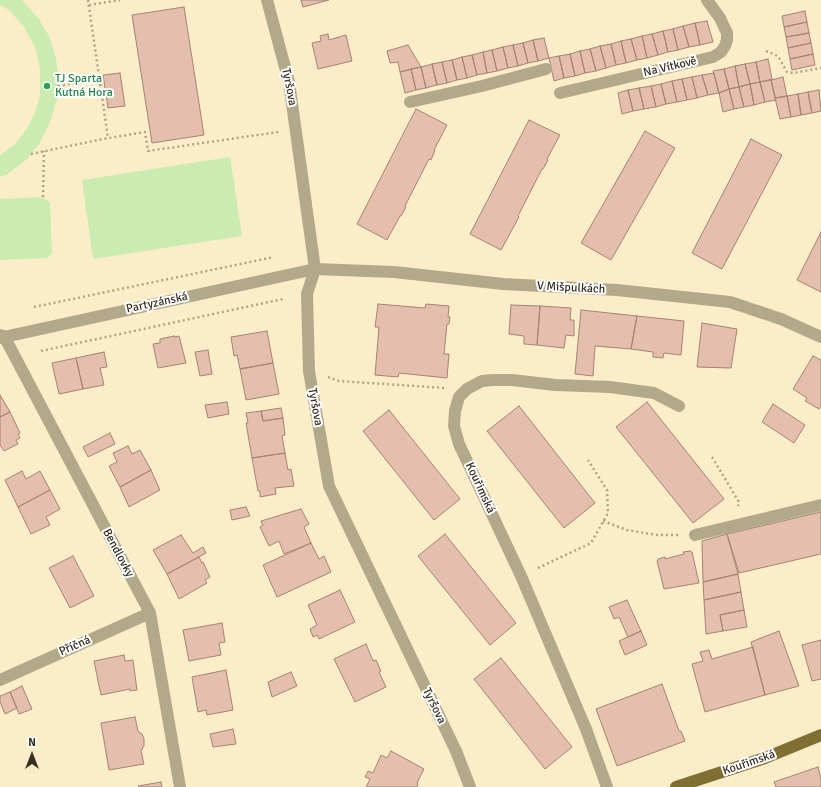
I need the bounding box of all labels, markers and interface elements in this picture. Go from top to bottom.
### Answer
street label: Na Vítkově [642,54,698,80]
street label: Tyršova [278,67,300,107]
place label: TJ Sparta Kutná Hora [55,72,113,100]
marker: TJ Sparta Kutná Hora [42,81,52,91]
street label: V Mišpulkách [536,279,606,297]
street label: Partyzánská [125,289,189,317]
street label: Tyršova [305,387,325,427]
street label: Kouřimská [462,460,498,516]
street label: Bendlovky [99,526,137,580]
street label: Příčná [57,633,93,659]
street label: Tyršova [419,686,449,726]
north arrow [12,735,52,775]
text: N [28,736,36,749]
street label: Kouřimská [721,747,777,779]

